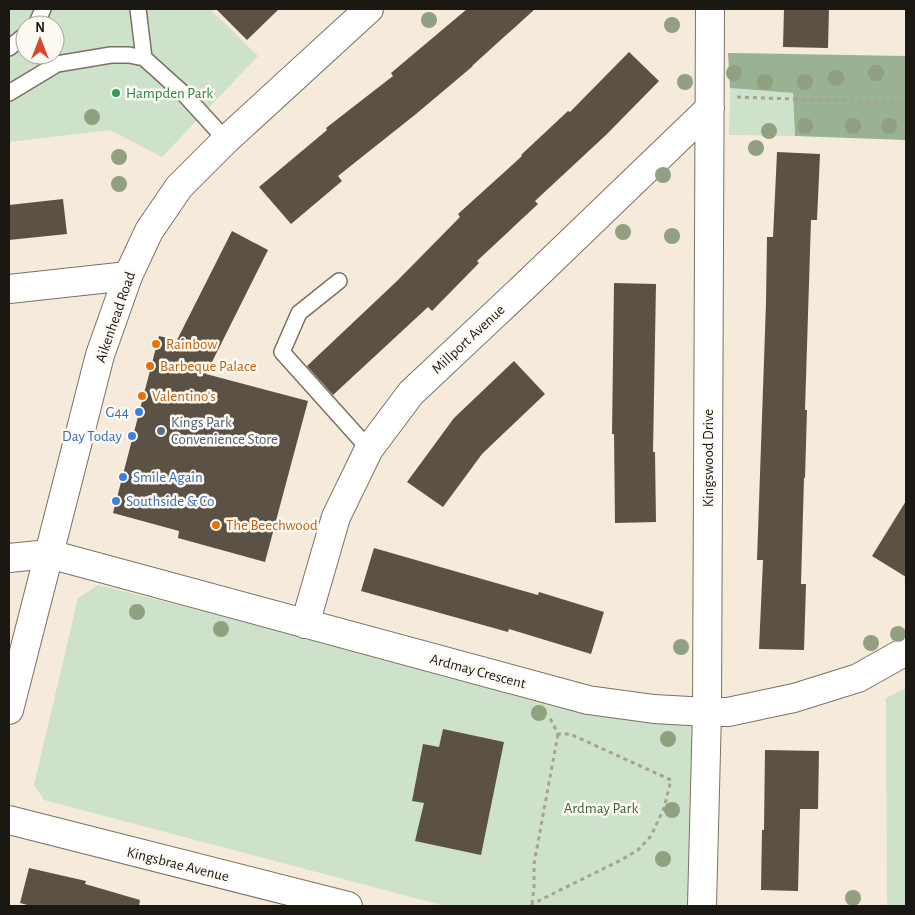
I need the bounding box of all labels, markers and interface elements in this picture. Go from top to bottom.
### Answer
north arrow [15,15,65,65]
text: N [35,21,45,35]
place label: Hampden Park [126,86,213,101]
marker: Hampden Park [110,87,122,99]
street label: Aikenhead Road [93,269,138,365]
street label: Millport Avenue [429,302,508,377]
place label: Rainbow [166,337,217,352]
marker: Rainbow [150,338,162,350]
place label: Barbeque Palace [160,359,257,374]
marker: Barbeque Palace [144,360,156,372]
place label: Valentino's [152,389,216,404]
marker: Valentino's [136,390,148,402]
place label: G44 [106,405,129,420]
marker: G44 [133,406,145,418]
street label: Kingswood Drive [701,409,716,507]
place label: Kings Park Convenience Store [171,415,278,447]
marker: Kings Park Convenience Store [155,425,167,437]
place label: Day Today [62,429,123,444]
marker: Day Today [126,430,138,442]
place label: Smile Again [133,470,203,485]
marker: Smile Again [117,471,129,483]
place label: Southside & Co [126,494,214,509]
marker: Southside & Co [110,495,122,507]
place label: The Beechwood [226,518,318,533]
marker: The Beechwood [210,519,222,531]
street label: Ardmay Crescent [428,651,528,692]
park label: Ardmay Park [564,801,638,816]
street label: Kingsbrae Avenue [125,845,231,884]

